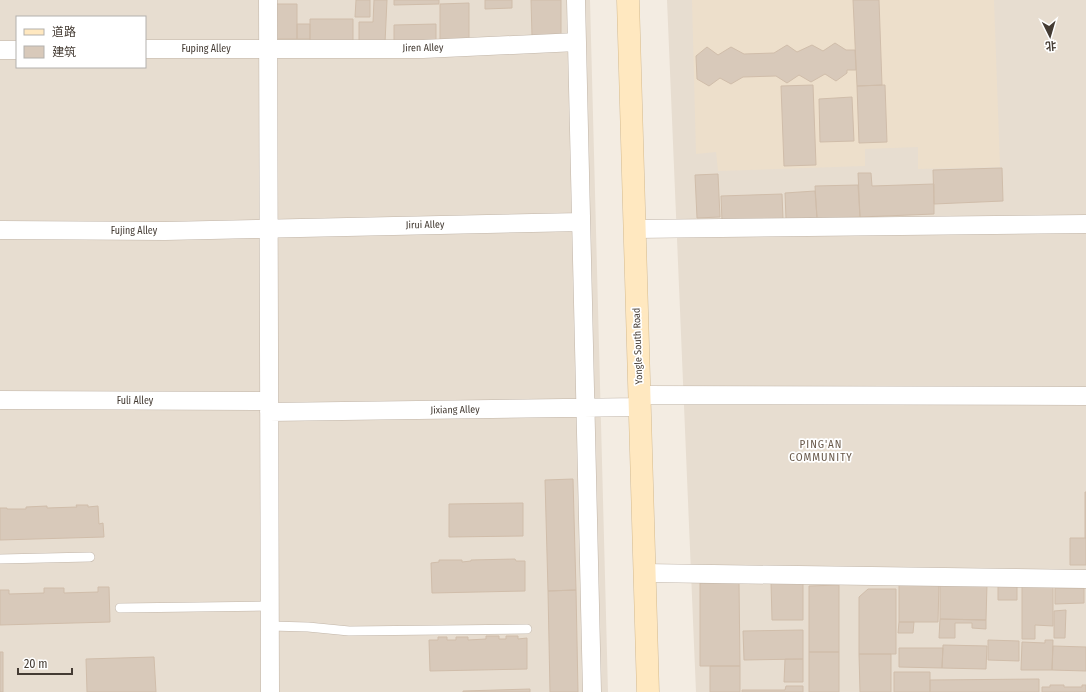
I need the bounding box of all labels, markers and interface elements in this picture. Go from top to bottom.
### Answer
legend [16,16,146,68]
north arrow [1030,16,1070,56]
text: 道路 [52,25,76,39]
text: 北 [1045,39,1057,52]
street label: Jiren Alley [402,42,444,54]
street label: Fuping Alley [181,43,231,55]
text: 建筑 [52,45,76,59]
street label: Jirui Alley [406,219,445,231]
street label: Fujing Alley [111,225,158,237]
street label: Yongle South Road [631,308,645,384]
street label: Fuli Alley [117,395,154,407]
street label: Jixiang Alley [430,404,480,416]
district label: PING'AN COMMUNITY [789,438,853,464]
scale bar [18,650,72,676]
text: 20 m [24,657,48,671]

